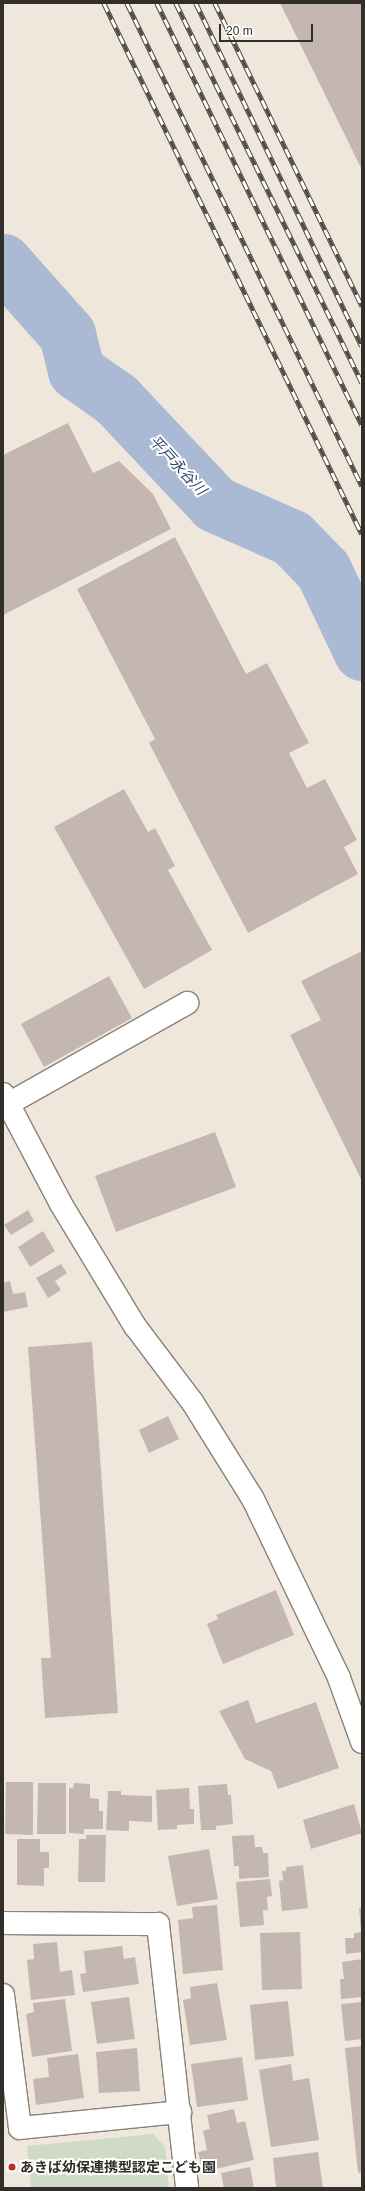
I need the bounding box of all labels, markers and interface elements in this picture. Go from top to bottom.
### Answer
scale bar [221,16,315,42]
text: 20 m [226,24,253,38]
water label: 平戸永谷川 [146,431,210,499]
place label: あきば幼保連携型認定こども園 [20,2159,216,2175]
marker: あきば幼保連携型認定こども園 [7,2162,17,2172]

